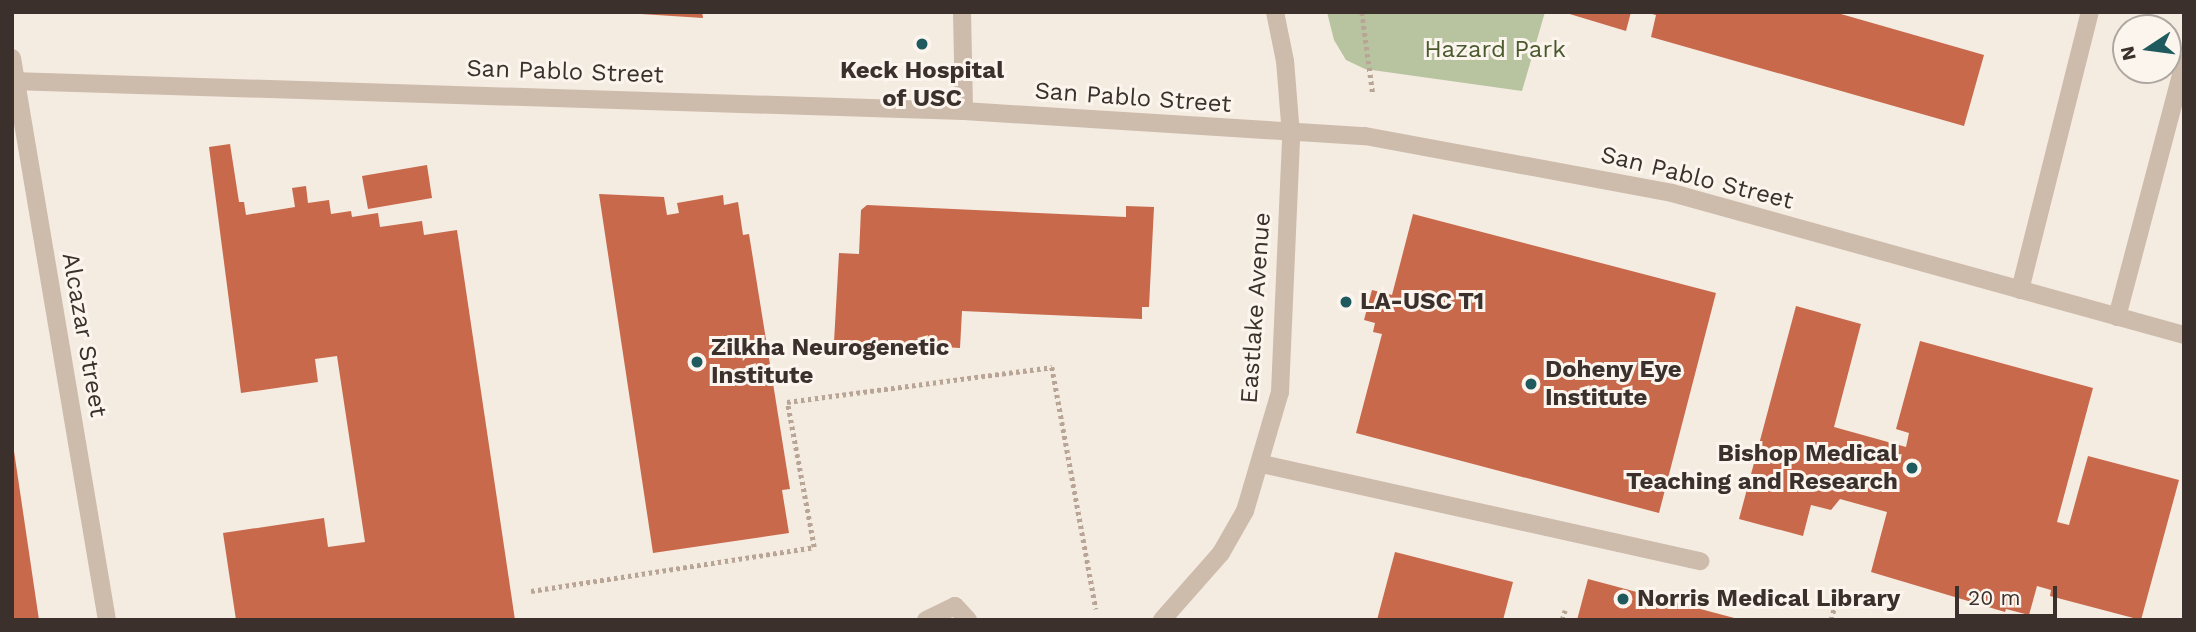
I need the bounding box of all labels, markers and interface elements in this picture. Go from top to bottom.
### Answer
north arrow [2112,14,2182,84]
marker: Keck Hospital of USC [912,34,932,54]
park label: Hazard Park [1424,36,1566,64]
text: N [2115,44,2141,63]
street label: San Pablo Street [466,54,664,90]
place label: Keck Hospital of USC [840,57,1004,113]
street label: San Pablo Street [1034,77,1232,119]
street label: San Pablo Street [1598,140,1796,216]
street label: Eastlake Avenue [1235,211,1277,405]
street label: Alcazar Street [55,250,113,420]
place label: LA-USC T1 [1360,288,1485,316]
marker: LA-USC T1 [1338,294,1354,310]
place label: Zilkha Neurogenetic Institute [711,334,950,390]
marker: Zilkha Neurogenetic Institute [689,354,705,370]
place label: Doheny Eye Institute [1545,356,1682,412]
marker: Doheny Eye Institute [1523,376,1539,392]
place label: Bishop Medical Teaching and Research [1626,440,1898,496]
marker: Bishop Medical Teaching and Research [1904,460,1920,476]
scale bar [1958,572,2060,616]
place label: Norris Medical Library [1637,585,1901,613]
text: 20 m [1968,585,2020,610]
marker: Norris Medical Library [1615,591,1631,607]

